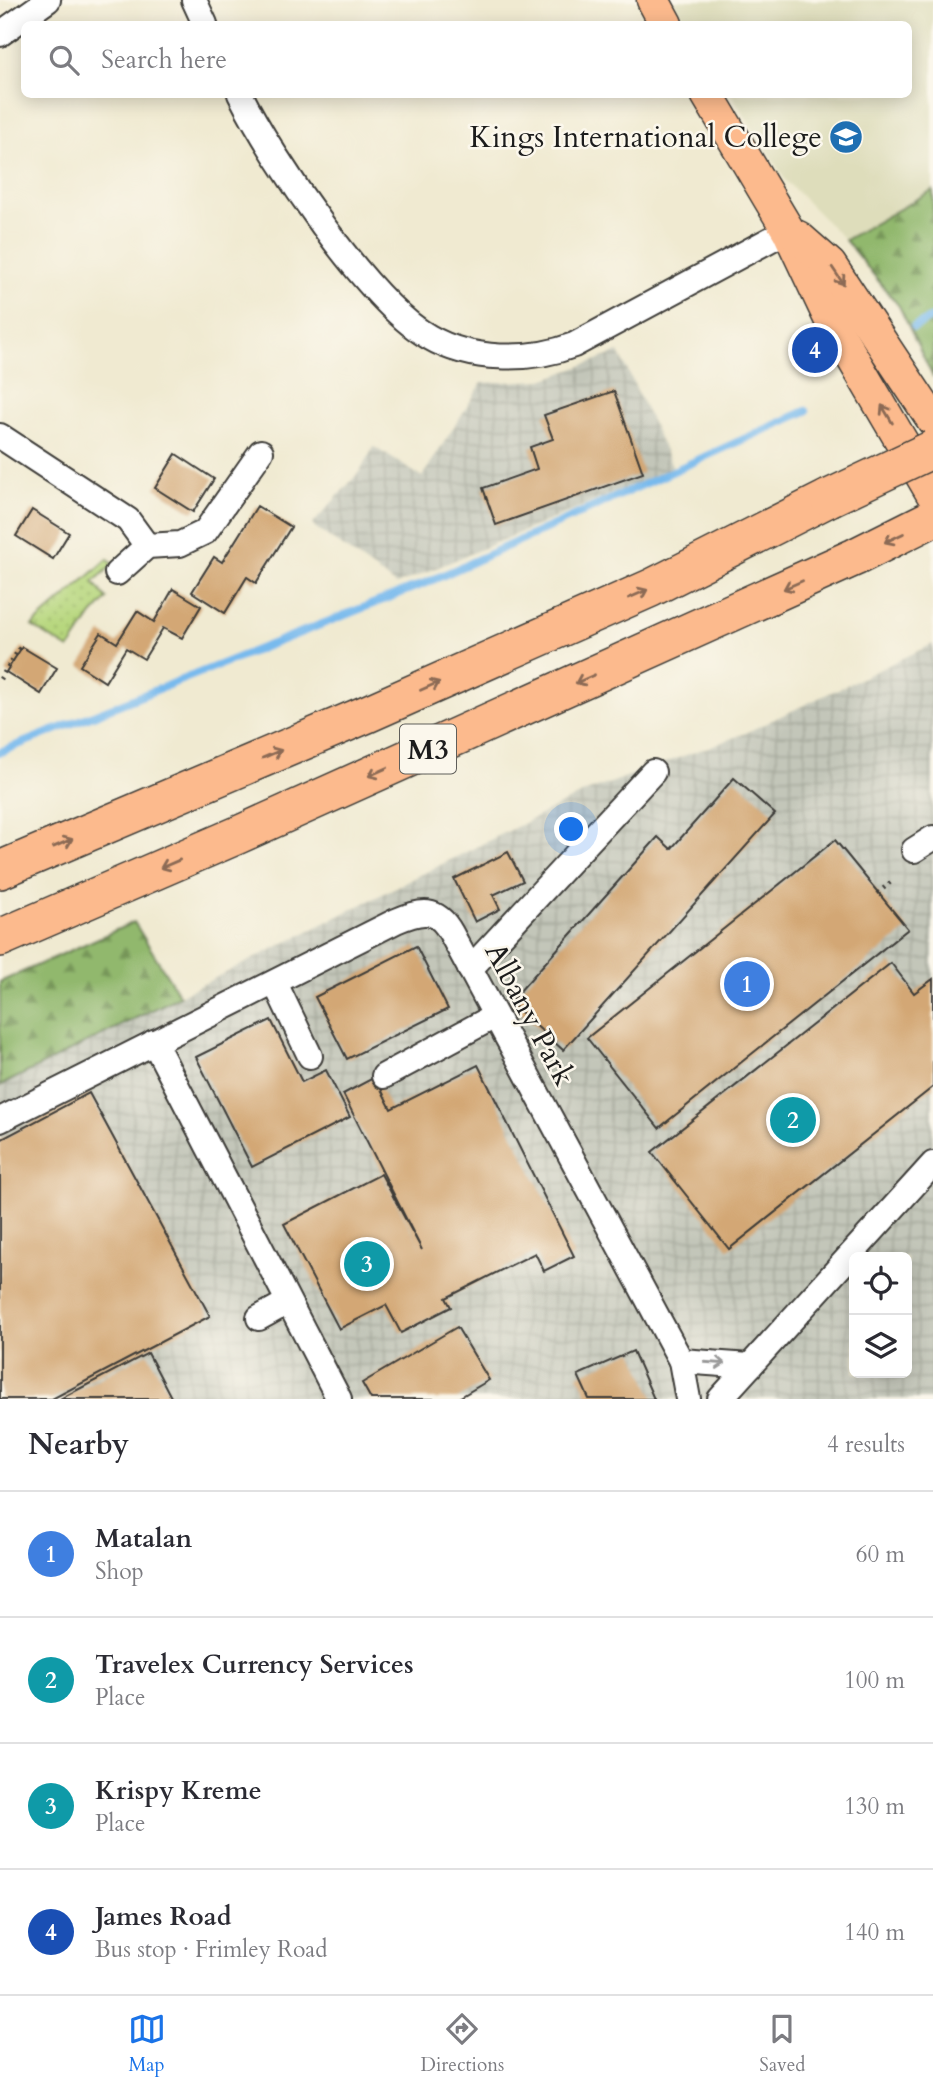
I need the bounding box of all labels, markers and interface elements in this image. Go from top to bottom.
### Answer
search box [21,21,912,98]
icon: search [45,41,83,79]
text: Search here [101,42,227,77]
place label: Kings International College [470,117,822,158]
school or university icon: Kings International College [827,118,865,156]
one-way arrow [831,266,845,285]
pin: 4 [792,324,838,376]
one-way arrow [880,405,894,425]
one-way arrow [884,531,905,545]
one-way arrow [783,579,804,592]
one-way arrow [627,587,648,600]
one-way arrow [575,672,596,686]
one-way arrow [418,679,440,692]
road number: M3 [400,724,456,774]
one-way arrow [261,747,282,760]
one-way arrow [368,766,389,779]
your location [554,812,588,846]
one-way arrow [52,836,73,849]
one-way arrow [160,858,181,871]
street label: Albany Park [475,935,584,1093]
pin: 1 [724,958,770,1010]
pin: 2 [770,1094,816,1146]
pin: 3 [344,1238,390,1290]
map controls [849,1252,912,1378]
button: locate [849,1252,912,1315]
button: layers [849,1315,912,1378]
one-way arrow [704,1357,726,1370]
text: Nearby [28,1424,129,1465]
text: 4 results [827,1429,905,1460]
text: Matalan [95,1521,192,1556]
text: 1 [45,1539,57,1570]
text: 60 m [856,1539,905,1570]
text: Shop [95,1556,144,1587]
text: Travelex Currency Services [95,1647,414,1682]
text: 2 [45,1665,57,1696]
text: 100 m [844,1665,905,1696]
text: Place [95,1682,145,1713]
text: Krispy Kreme [95,1773,262,1808]
text: 3 [45,1791,57,1822]
text: 130 m [844,1791,905,1822]
text: Place [95,1808,145,1839]
text: James Road [95,1899,232,1934]
text: 4 [45,1917,57,1948]
text: 140 m [844,1917,905,1948]
text: Bus stop · Frimley Road [95,1934,328,1965]
tab: Map [128,2010,166,2078]
tab: Directions [421,2010,504,2078]
tab: Saved [759,2010,805,2078]

